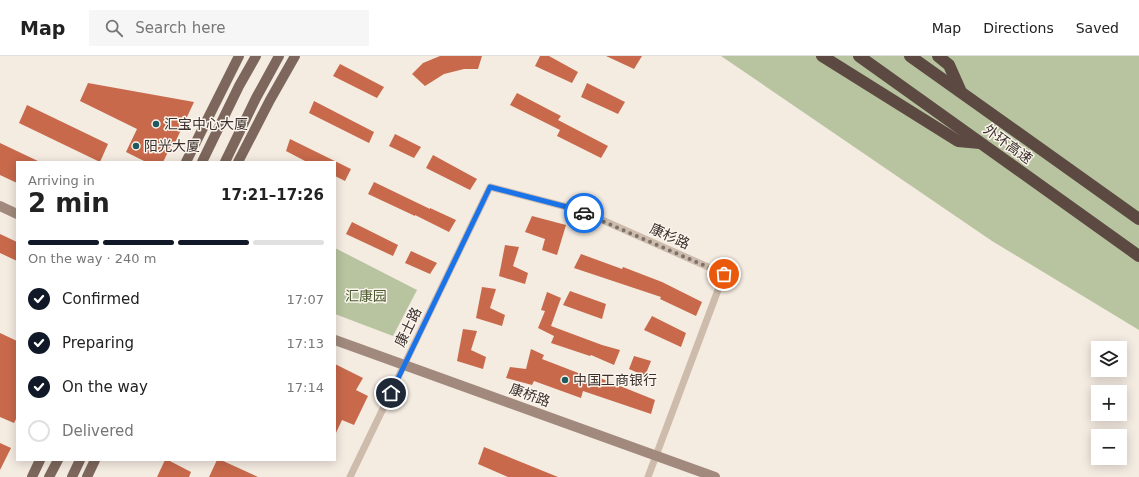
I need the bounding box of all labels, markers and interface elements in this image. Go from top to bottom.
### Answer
search box [89,10,369,46]
text: Map [20,17,65,39]
icon: search [103,17,125,39]
text: Search here [135,19,225,37]
text: Map [932,20,961,36]
text: Directions [983,20,1054,36]
text: Saved [1076,20,1119,36]
place label: 汇宝中心大厦 [164,116,248,132]
marker: 汇宝中心大厦 [151,119,161,129]
street label: 外环高速 [981,121,1035,167]
place label: 阳光大厦 [144,138,200,154]
marker: 阳光大厦 [131,141,141,151]
text: Arriving in [28,173,95,188]
text: 17:21–17:26 [221,186,324,204]
text: 2 min [28,188,110,218]
courier [564,193,604,233]
icon: car [573,202,595,224]
street label: 康杉路 [648,220,692,252]
text: On the way · 240 m [28,251,156,266]
pin [707,257,741,291]
icon: bag [713,263,735,285]
icon: check [28,288,50,310]
park label: 汇康园 [345,288,387,304]
text: Confirmed [62,290,140,308]
text: 17:07 [287,292,324,307]
street label: 康士路 [392,305,424,349]
icon: check [28,332,50,354]
text: Preparing [62,334,134,352]
text: 17:13 [287,336,324,351]
map controls [1091,341,1127,465]
button: layers [1091,341,1127,377]
place label: 中国工商银行 [573,372,657,388]
marker: 中国工商银行 [560,375,570,385]
icon: check [28,376,50,398]
pin [374,376,408,410]
text: On the way [62,378,148,396]
text: 17:14 [287,380,324,395]
street label: 康桥路 [508,380,552,410]
icon: home [380,382,402,404]
button: + [1091,385,1127,421]
text: Delivered [62,422,134,440]
button: − [1091,429,1127,465]

